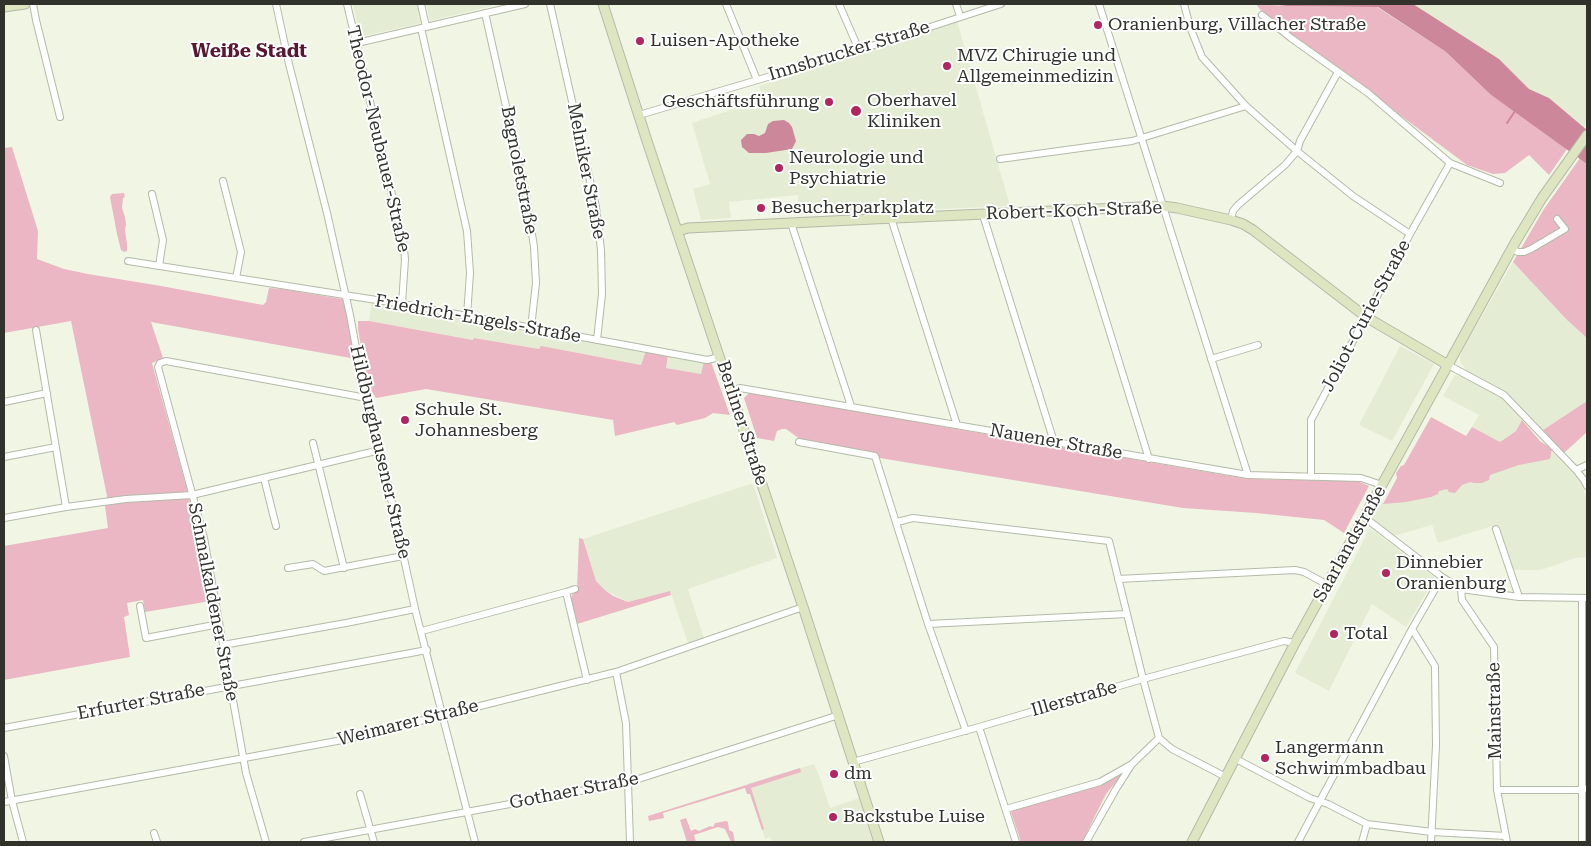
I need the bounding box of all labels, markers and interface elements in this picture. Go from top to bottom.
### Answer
place label: Oranienburg, Villacher Straße [1108,14,1366,36]
street label: Innsbrucker Straße [766,16,932,86]
marker: Oranienburg, Villacher Straße [1092,19,1104,31]
street label: Theodor-Neubauer-Straße [341,24,415,254]
place label: Luisen-Apotheke [650,30,799,52]
marker: Luisen-Apotheke [634,35,646,47]
district label: Weiße Stadt [191,40,307,62]
place label: MVZ Chirugie und Allgemeinmedizin [957,45,1116,88]
marker: MVZ Chirugie und Allgemeinmedizin [941,60,953,72]
place label: Oberhavel Kliniken [867,90,956,132]
place label: Geschäftsführung [662,91,819,113]
marker: Geschäftsführung [823,96,835,108]
street label: Melniker Straße [562,101,610,241]
street label: Bagnoletstraße [496,104,542,236]
marker: Oberhavel Kliniken [849,104,863,118]
place label: Neurologie und Psychiatrie [789,147,924,190]
marker: Neurologie und Psychiatrie [773,162,785,174]
place label: Besucherparkplatz [771,197,934,219]
street label: Robert-Koch-Straße [985,197,1163,225]
marker: Besucherparkplatz [755,202,767,214]
street label: Joliot-Curie-Straße [1317,236,1415,396]
street label: Friedrich-Engels-Straße [373,290,583,348]
street label: Hildburghausener Straße [345,343,415,561]
street label: Berliner Straße [712,358,772,488]
place label: Schule St. Johannesberg [415,399,538,442]
marker: Schule St. Johannesberg [399,414,411,426]
street label: Nauener Straße [988,420,1124,464]
street label: Saarlandstraße [1309,482,1391,606]
street label: Schmalkaldener Straße [183,501,243,703]
place label: Dinnebier Oranienburg [1396,552,1506,594]
marker: Dinnebier Oranienburg [1380,567,1392,579]
place label: Total [1344,623,1388,645]
marker: Total [1328,628,1340,640]
street label: Mainstraße [1483,662,1507,760]
street label: Illerstraße [1028,676,1120,722]
street label: Erfurter Straße [76,679,206,725]
street label: Weimarer Straße [335,695,481,751]
place label: Langermann Schwimmbadbau [1275,737,1426,780]
marker: Langermann Schwimmbadbau [1259,752,1271,764]
place label: dm [844,763,872,785]
street label: Gothaer Straße [508,768,640,814]
marker: dm [828,768,840,780]
place label: Backstube Luise [843,806,985,828]
marker: Backstube Luise [827,811,839,823]

